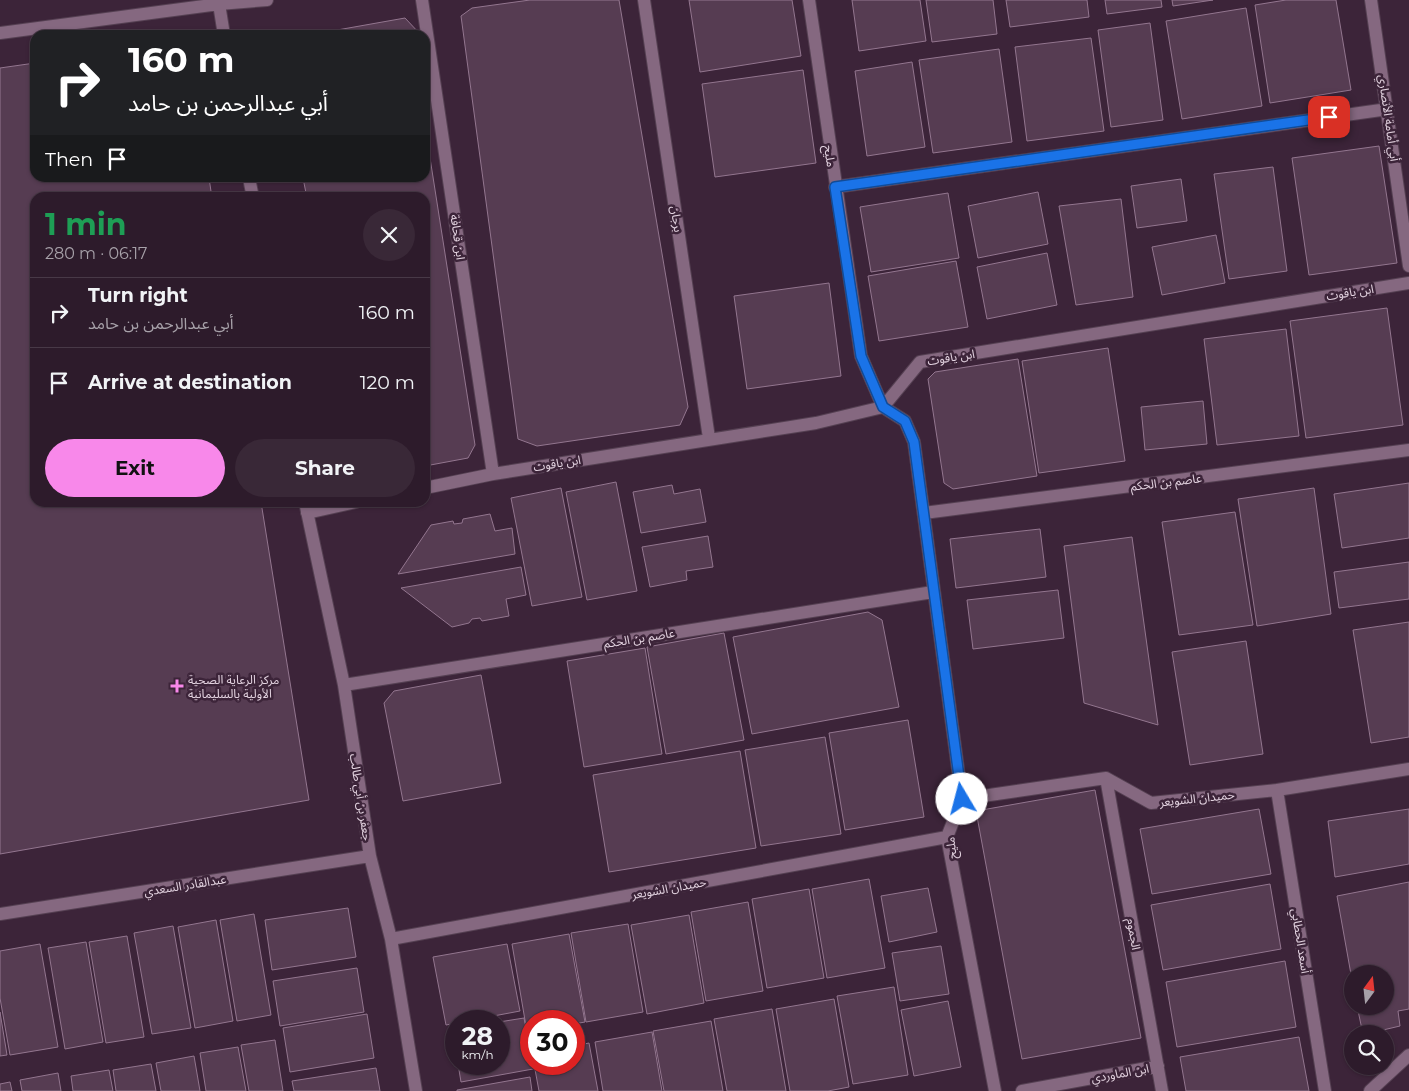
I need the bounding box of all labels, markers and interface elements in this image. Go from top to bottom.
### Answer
text: 160 m [128,38,234,81]
icon: right [45,50,110,115]
street label: أبي أمامة الأنصاري [1373,74,1403,163]
text: أبي عبدالرحمن بن حامد [128,90,328,117]
pin [1308,96,1350,138]
icon: arrive [1315,103,1343,131]
street label: مليح [819,144,839,168]
icon: arrive [103,145,131,173]
text: Then [45,148,93,171]
street label: برجان [668,205,686,233]
text: 1 min [45,206,126,243]
button: close [363,209,415,261]
street label: ابن قحافة [447,213,469,261]
text: 280 m · 06:17 [45,244,147,263]
street label: ابن ياقوت [1325,281,1375,303]
text: Turn right [88,284,188,307]
icon: right [45,299,73,327]
text: 160 m [359,301,415,324]
text: أبي عبدالرحمن بن حامد [88,314,233,333]
street label: ابن ياقوت [926,346,976,368]
icon: arrive [45,369,73,397]
text: Arrive at destination [88,371,292,394]
text: 120 m [360,371,415,394]
button: Exit [45,439,225,497]
button: Share [235,439,415,497]
street label: ابن ياقوت [532,452,582,474]
street label: عاصم بن الحكم [1129,470,1203,496]
street label: عاصم بن الحكم [602,625,676,653]
place label: مركز الرعاية الصحية الأولية بالسليمانية [188,672,279,701]
marker: مركز الرعاية الصحية الأولية بالسليمانية [170,679,184,693]
street label: جعفر بن أبي طالب [344,752,375,842]
position arrow [935,772,987,824]
street label: حميدان الشويعر [1158,787,1235,810]
street label: مليح [942,836,962,860]
street label: عبدالقادر السعدي [143,871,228,902]
street label: حميدان الشويعر [630,874,708,902]
street label: أسعد الحطابي [1286,907,1314,975]
street label: الجموم [1122,917,1144,952]
north arrow [1344,965,1394,1015]
map controls [1344,965,1394,1075]
speed limit sign: 30 [520,1010,585,1075]
text: 28 [462,1021,493,1051]
button: search [1344,1025,1394,1075]
text: km/h [461,1047,494,1062]
street label: ابن الماوردي [1090,1060,1151,1088]

